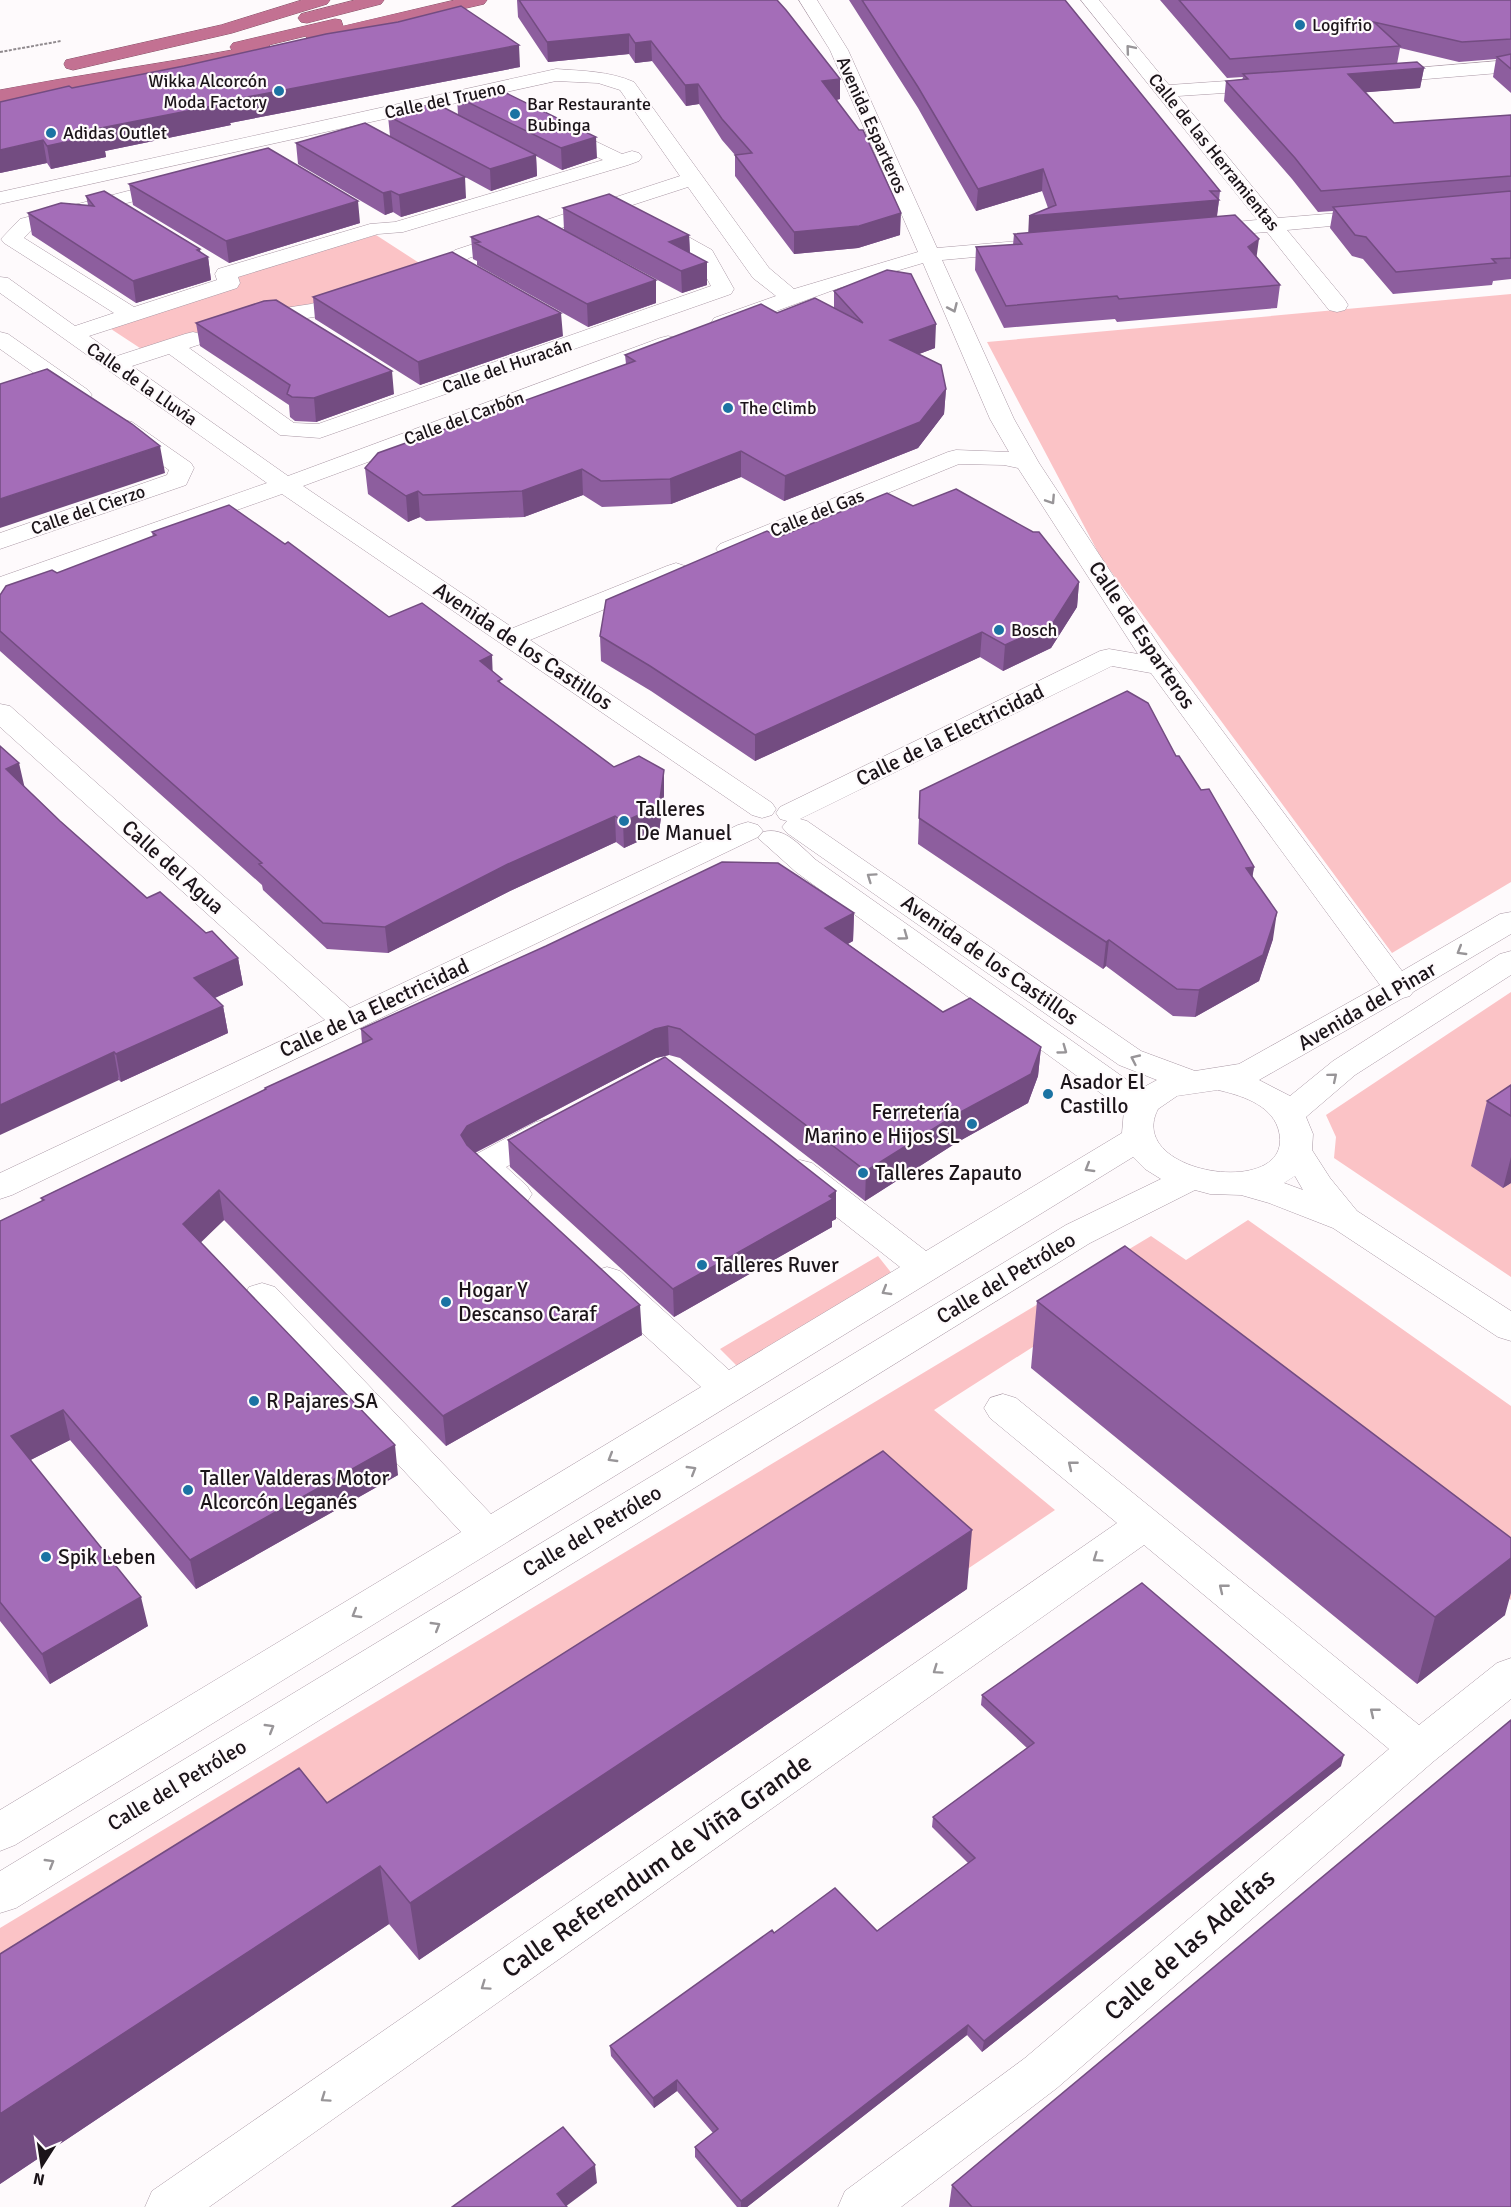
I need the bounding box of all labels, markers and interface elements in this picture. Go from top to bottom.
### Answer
place label: Logifrio [1312,14,1372,36]
marker: Logifrio [1293,18,1307,32]
one-way arrow [1127,45,1138,56]
street label: Avenida Esparteros [832,53,912,197]
street label: Calle de las Herramientas [1144,69,1284,235]
place label: Wikka Alcorcón Moda Factory [148,70,268,113]
street label: Calle del Trueno [382,76,508,124]
marker: Wikka Alcorcón Moda Factory [272,84,286,98]
place label: Bar Restaurante Bubinga [527,93,651,136]
marker: Bar Restaurante Bubinga [508,107,522,121]
place label: Adidas Outlet [63,122,167,144]
marker: Adidas Outlet [44,126,58,140]
one-way arrow [945,302,957,313]
street label: Calle del Huracán [439,333,575,399]
street label: Calle de la Lluvia [82,338,202,430]
street label: Calle del Carbón [401,386,527,450]
place label: The Climb [740,397,816,419]
marker: The Climb [721,401,735,415]
street label: Calle del Cierzo [28,480,148,540]
street label: Calle del Gas [767,484,867,542]
one-way arrow [1044,493,1055,504]
street label: Calle de Esparteros [1083,556,1201,714]
street label: Avenida de los Castillos [429,576,617,716]
place label: Bosch [1011,619,1057,641]
marker: Bosch [992,623,1006,637]
street label: Calle de la Electricidad [852,678,1048,792]
place label: Talleres De Manuel [636,796,732,846]
street label: Calle del Agua [117,814,229,920]
marker: Talleres De Manuel [617,814,631,828]
one-way arrow [866,873,877,884]
street label: Avenida de los Castillos [896,889,1084,1031]
one-way arrow [898,929,909,940]
one-way arrow [1457,944,1467,956]
street label: Calle de la Electricidad [275,953,473,1063]
street label: Avenida del Pinar [1293,956,1441,1056]
one-way arrow [1056,1043,1067,1054]
one-way arrow [1130,1054,1141,1066]
place label: Asador El Castillo [1060,1069,1145,1119]
one-way arrow [1326,1073,1337,1084]
marker: Asador El Castillo [1041,1087,1055,1101]
place label: Ferretería Marino e Hijos SL [804,1099,960,1149]
marker: Ferretería Marino e Hijos SL [965,1117,979,1131]
place label: Talleres Zapauto [875,1160,1022,1186]
one-way arrow [1085,1161,1095,1173]
marker: Talleres Zapauto [856,1166,870,1180]
street label: Calle del Petróleo [932,1226,1080,1330]
place label: Talleres Ruver [714,1252,839,1278]
marker: Talleres Ruver [695,1258,709,1272]
place label: Hogar Y Descanso Caraf [458,1277,597,1327]
one-way arrow [882,1284,892,1296]
marker: Hogar Y Descanso Caraf [439,1295,453,1309]
place label: R Pajares SA [266,1388,378,1414]
marker: R Pajares SA [247,1394,261,1408]
one-way arrow [608,1451,618,1463]
one-way arrow [1068,1461,1079,1472]
place label: Taller Valderas Motor Alcorcón Leganés [200,1465,390,1515]
one-way arrow [686,1465,696,1477]
street label: Calle del Petróleo [518,1479,666,1583]
marker: Taller Valderas Motor Alcorcón Leganés [181,1483,195,1497]
place label: Spik Leben [58,1544,156,1570]
marker: Spik Leben [39,1550,53,1564]
one-way arrow [1093,1551,1104,1562]
one-way arrow [1219,1584,1230,1595]
one-way arrow [352,1607,362,1619]
one-way arrow [430,1622,440,1634]
one-way arrow [933,1662,944,1673]
one-way arrow [1370,1708,1381,1719]
one-way arrow [264,1724,274,1736]
street label: Calle del Petróleo [103,1733,251,1837]
street label: Calle Referendum de Viña Grande [496,1747,818,1985]
one-way arrow [44,1859,54,1870]
street label: Calle de las Adelfas [1098,1862,1282,2028]
one-way arrow [480,1979,491,1990]
one-way arrow [321,2091,332,2102]
north arrow [12,2135,72,2195]
text: N [32,2168,47,2190]

